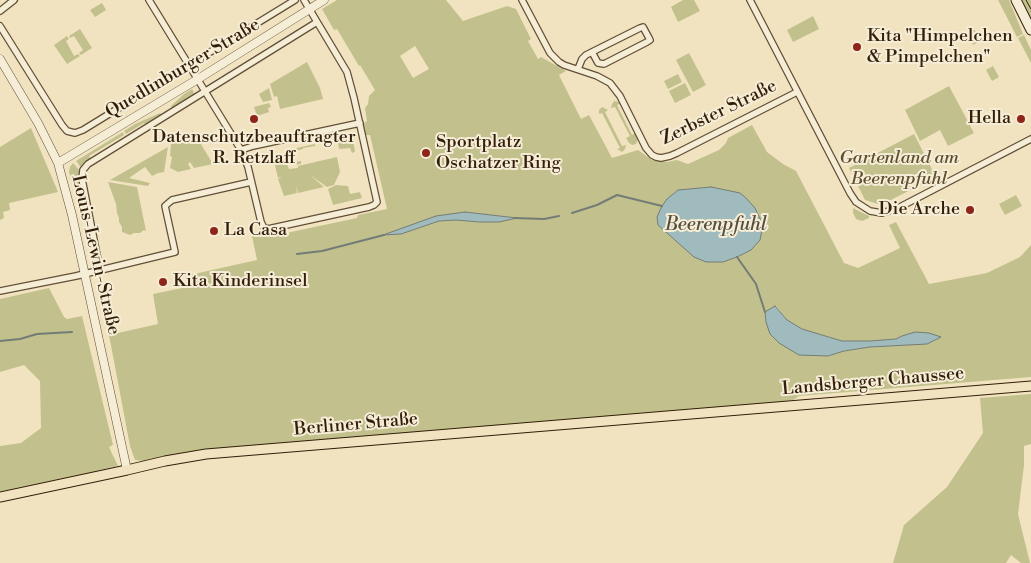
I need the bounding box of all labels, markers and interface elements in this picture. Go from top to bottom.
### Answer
street label: Quedlinburger Straße [102,14,264,124]
place label: Kita "Himpelchen & Pimpelchen" [867,26,1013,68]
marker: Kita "Himpelchen & Pimpelchen" [851,41,863,53]
street label: Zerbster Straße [658,76,780,150]
place label: Hella [968,108,1011,130]
marker: Datenschutzbeauftragter R. Retzlaff [248,113,260,125]
marker: Hella [1015,113,1027,125]
place label: Datenschutzbeauftragter R. Retzlaff [152,127,356,170]
place label: Sportplatz Oschatzer Ring [436,132,561,174]
marker: Sportplatz Oschatzer Ring [420,147,432,159]
park label: Gartenland am Beerenpfuhl [839,148,959,190]
street label: Louis-Lewin-Straße [66,173,124,337]
place label: Die Arche [879,199,960,221]
marker: Die Arche [964,204,976,216]
water label: Beerenpfuhl [665,214,767,236]
place label: La Casa [224,220,287,242]
marker: La Casa [208,225,220,237]
place label: Kita Kinderinsel [173,271,308,293]
marker: Kita Kinderinsel [157,276,169,288]
street label: Landsberger Chaussee [781,363,965,401]
street label: Berliner Straße [293,409,419,441]

